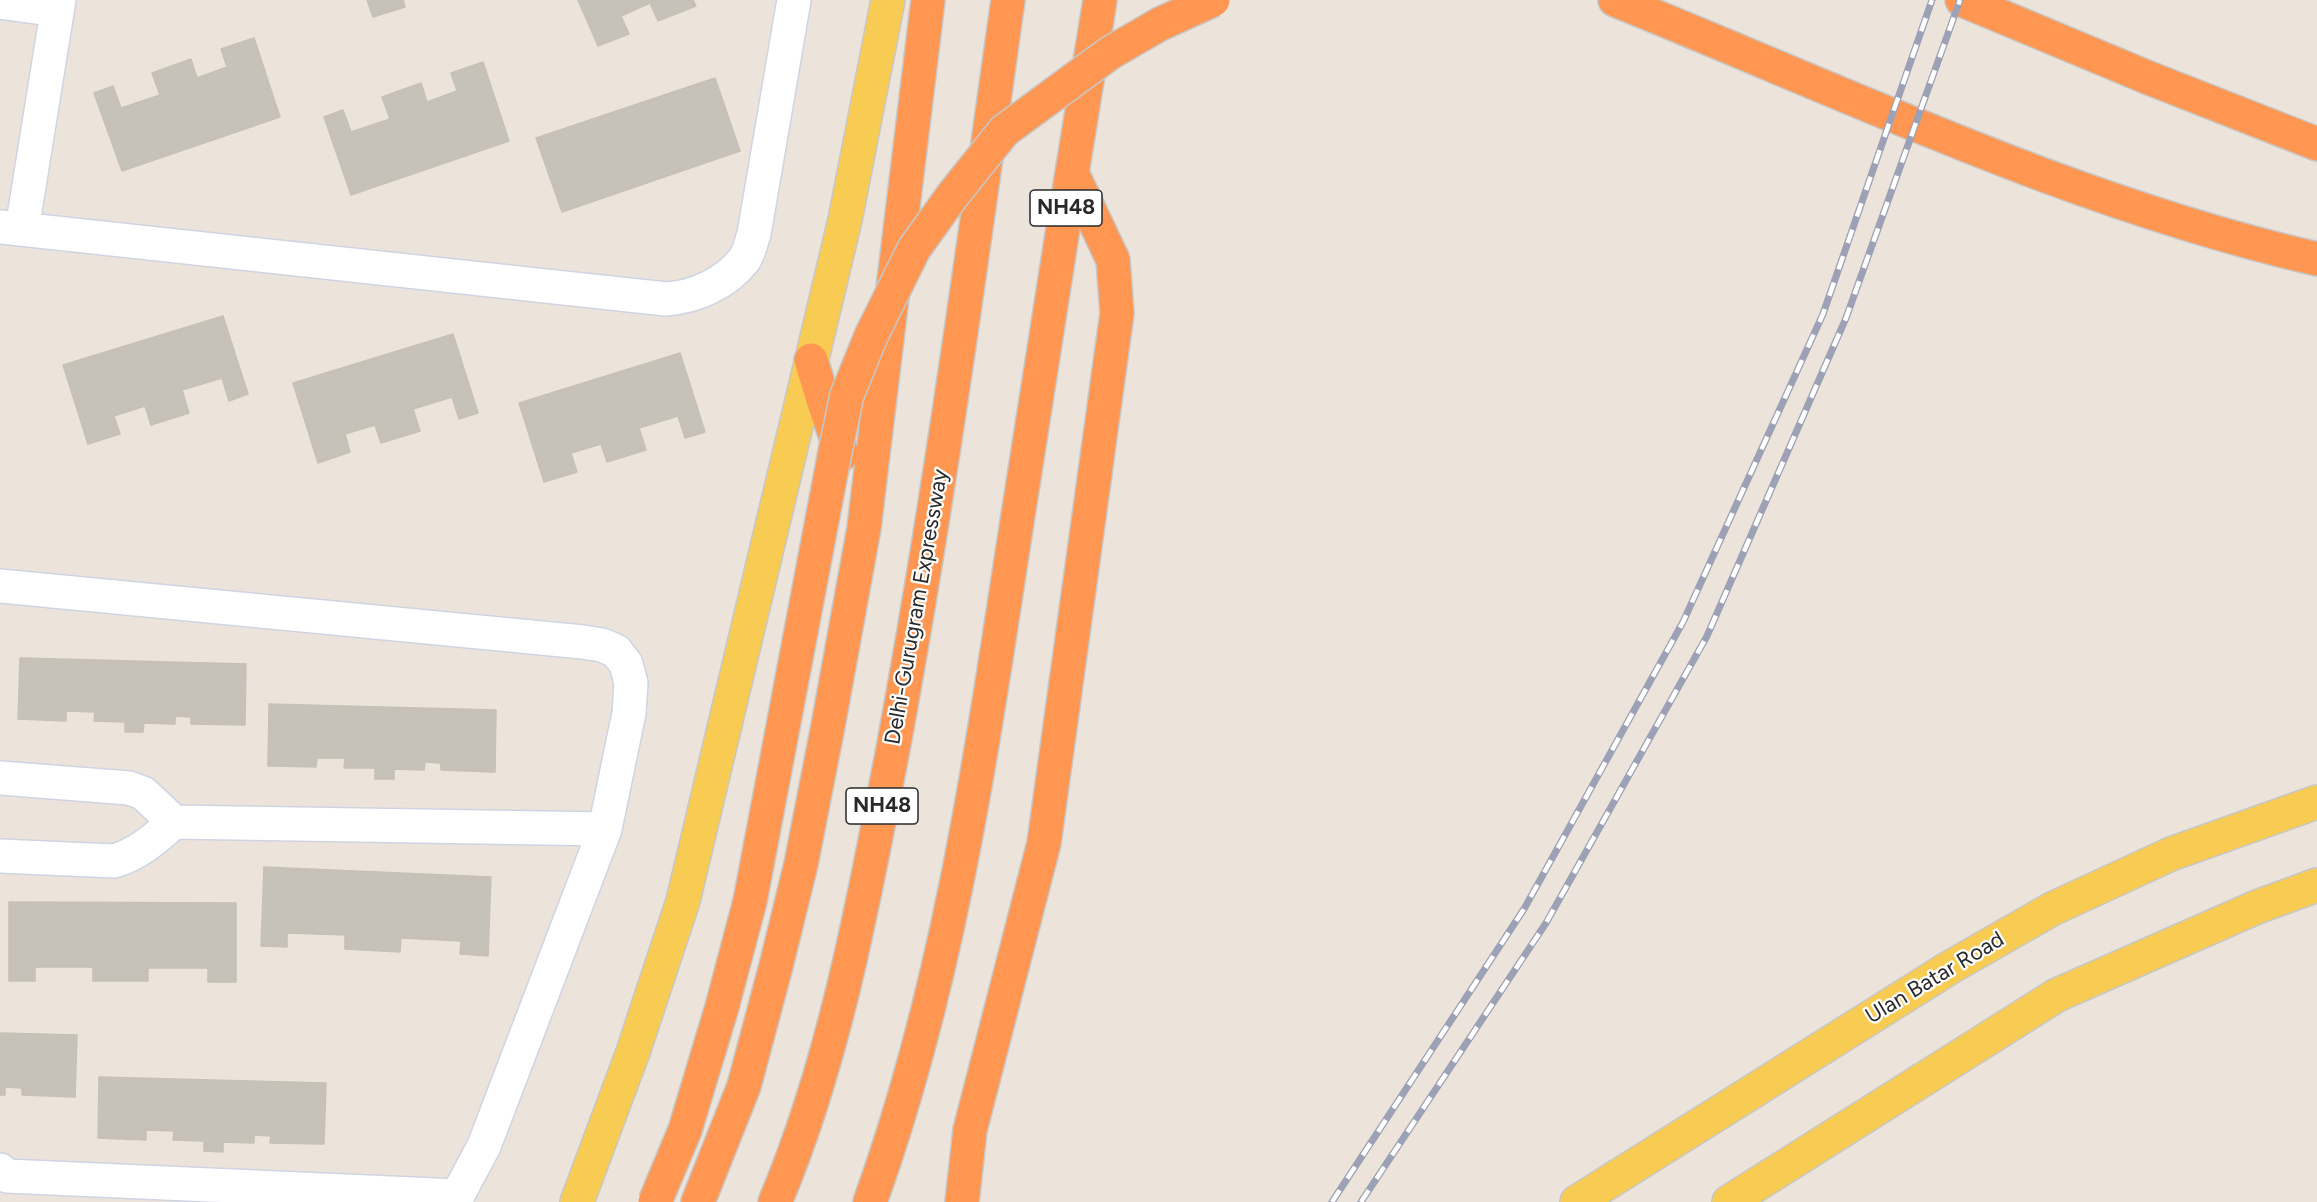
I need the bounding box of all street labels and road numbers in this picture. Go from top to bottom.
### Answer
road number: NH48 [1030,190,1102,226]
street label: Delhi-Gurugram Expressway [880,467,954,747]
road number: NH48 [846,788,918,824]
street label: Ulan Batar Road [1861,926,2009,1030]

